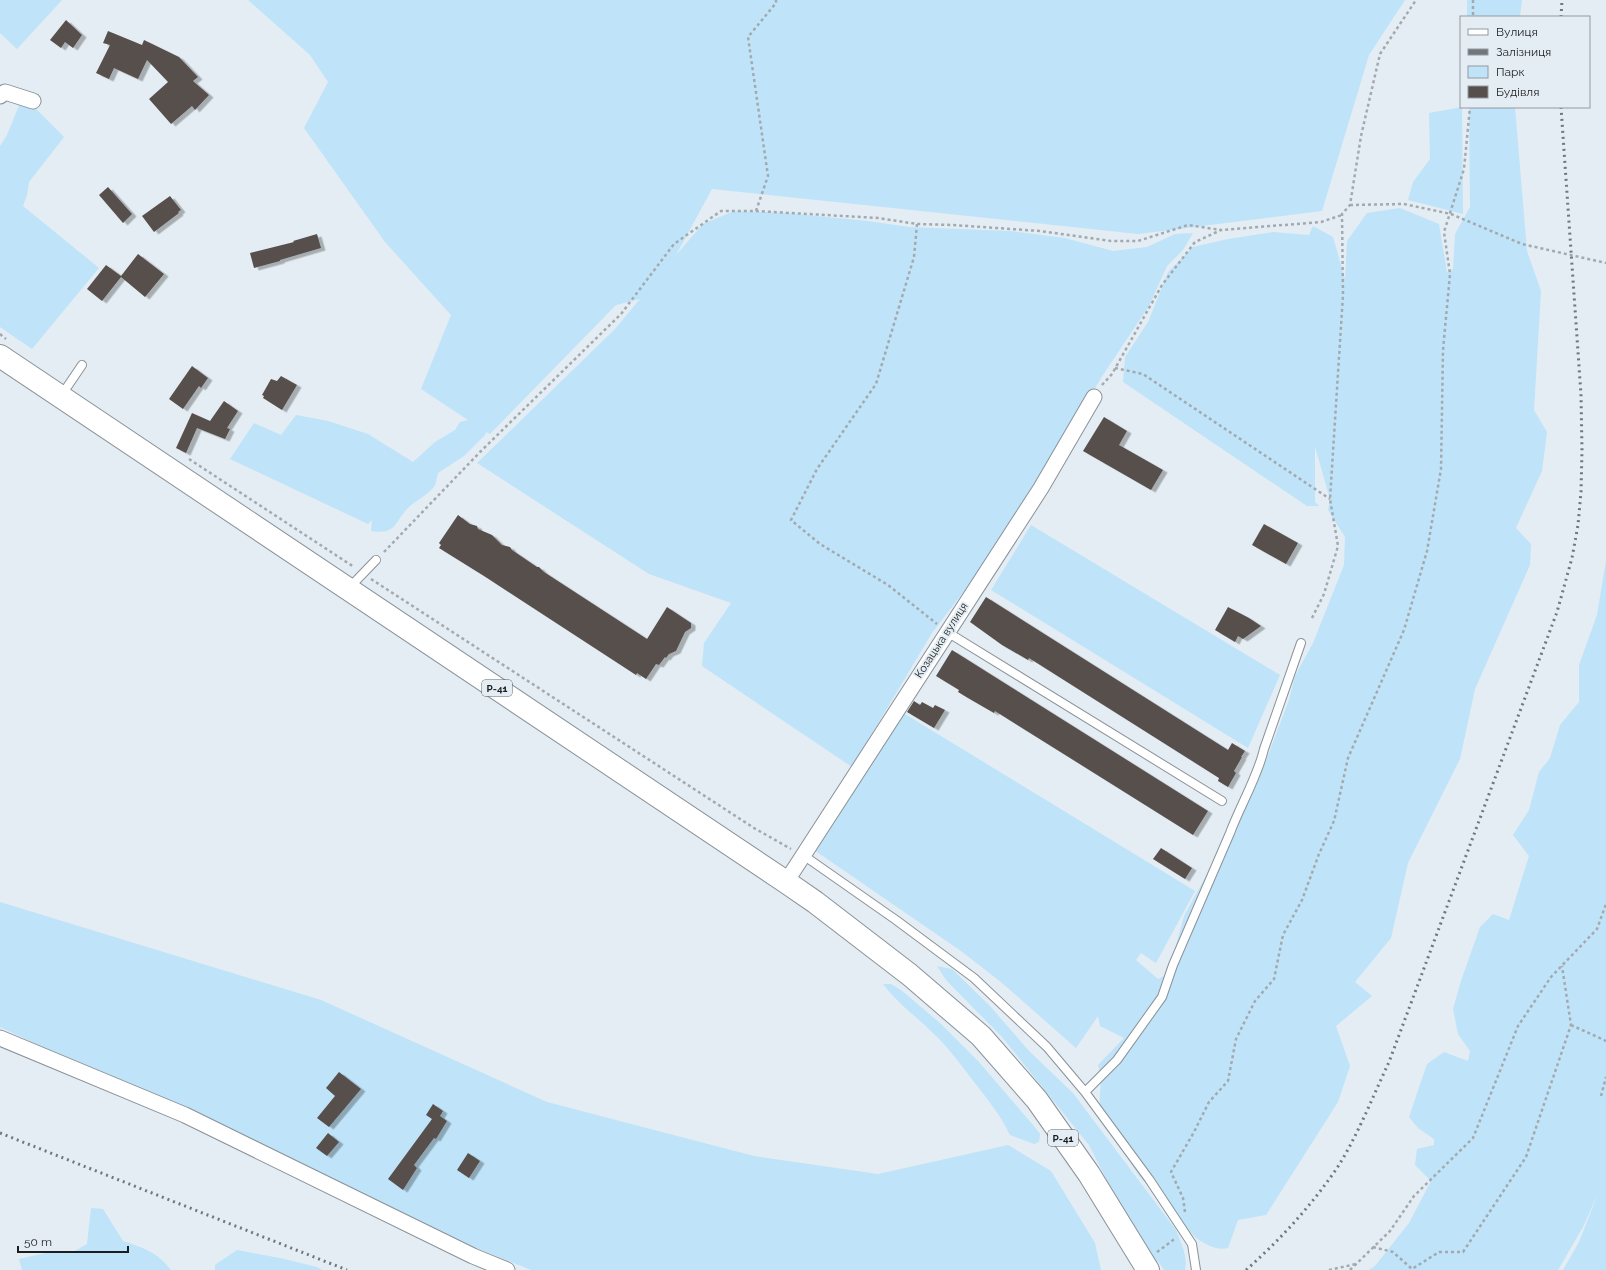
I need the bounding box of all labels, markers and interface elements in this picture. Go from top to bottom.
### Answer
legend [1460,16,1590,108]
text: Вулиця [1496,25,1538,39]
text: Залізниця [1496,45,1551,59]
text: Парк [1496,65,1525,79]
text: Будівля [1496,85,1539,99]
street label: Козацька вулиця [912,600,971,680]
road number: Р-41 [482,680,512,696]
road number: Р-41 [1048,1130,1078,1146]
scale bar [18,1228,128,1254]
text: 50 m [24,1235,52,1249]

